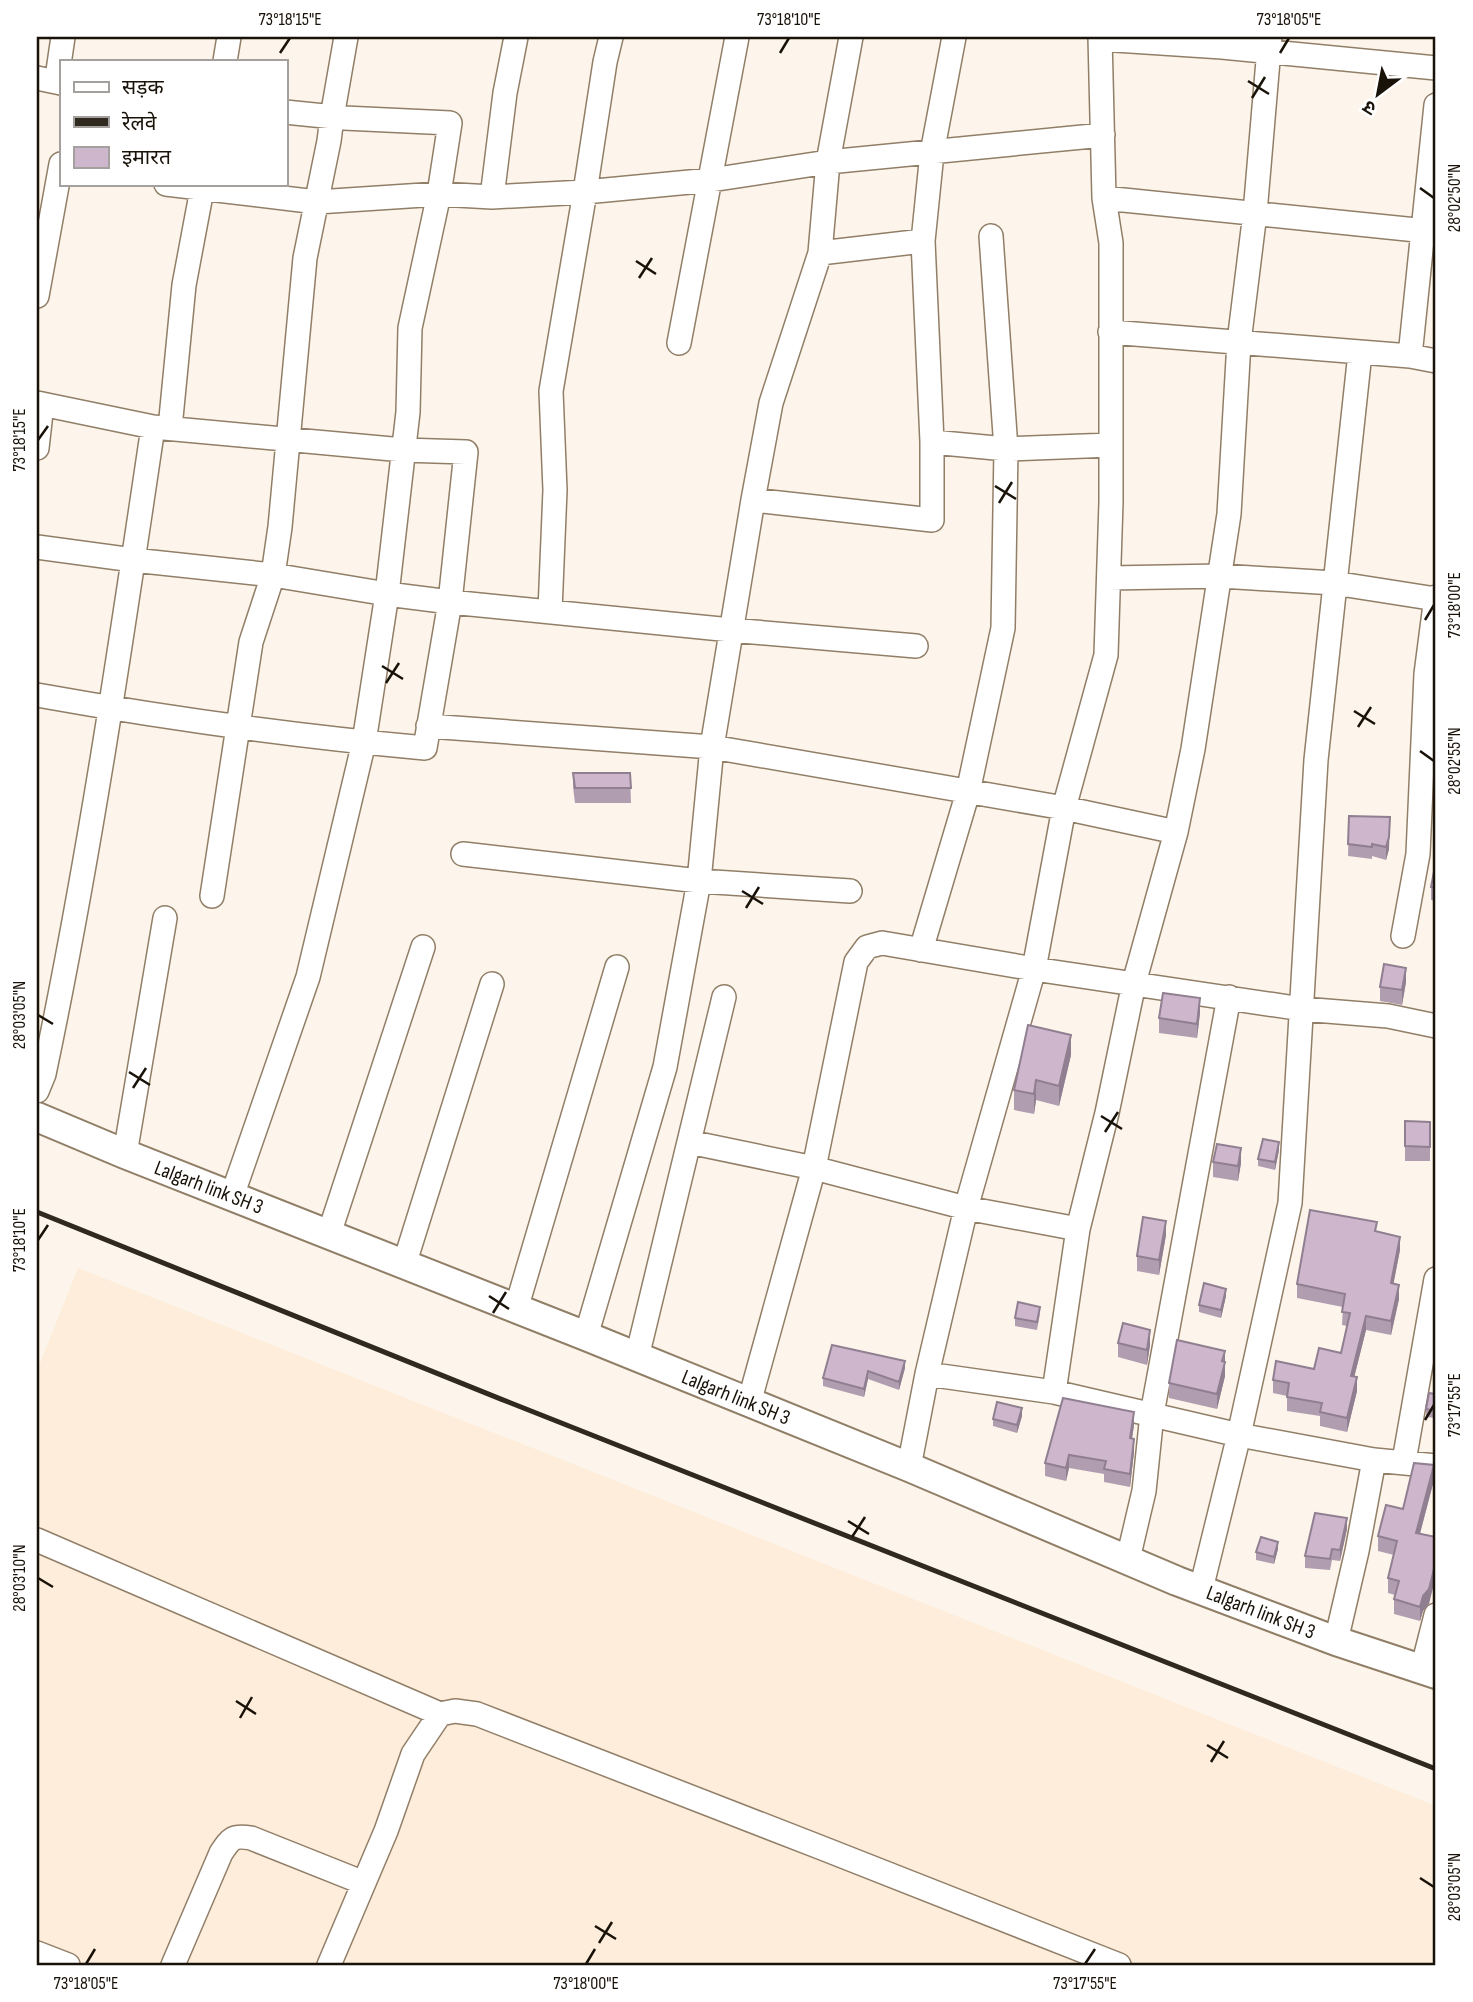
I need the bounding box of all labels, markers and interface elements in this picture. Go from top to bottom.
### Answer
text: 73°18'15"E [258,9,322,30]
text: 73°18'10"E [757,9,821,30]
text: 73°18'05"E [1257,9,1321,30]
legend [60,60,287,186]
north arrow [1344,60,1414,130]
text: सड़क [122,75,164,100]
text: उ [1358,94,1381,120]
text: रेलवे [121,111,157,136]
text: इमारत [122,145,172,170]
text: 28°02'50"N [1444,164,1465,232]
text: 73°18'15"E [9,408,30,472]
text: 73°18'00"E [1444,572,1465,638]
text: 28°02'55"N [1444,727,1465,795]
text: 28°03'05"N [9,981,30,1049]
street label: Lalgarh link SH 3 [151,1155,267,1220]
text: 73°18'10"E [9,1208,30,1272]
street label: Lalgarh link SH 3 [678,1364,794,1431]
text: 73°17'55"E [1444,1373,1465,1437]
text: 28°03'10"N [9,1544,30,1612]
street label: Lalgarh link SH 3 [1203,1580,1319,1645]
text: 28°03'05"N [1444,1853,1465,1921]
text: 73°18'05"E [54,1973,118,1994]
text: 73°18'00"E [553,1973,619,1994]
text: 73°17'55"E [1053,1973,1117,1994]

